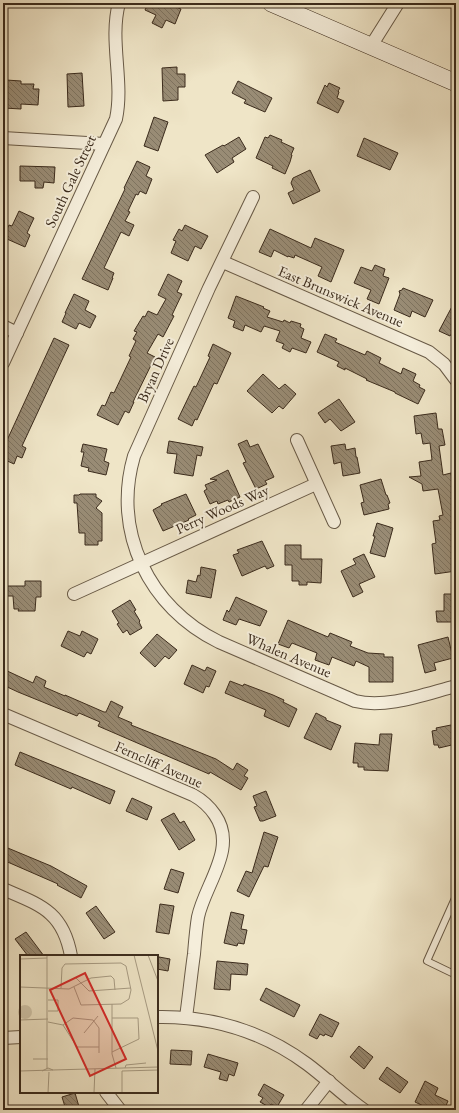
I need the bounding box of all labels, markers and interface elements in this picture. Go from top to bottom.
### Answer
street label: South Gale Street [40,131,100,230]
street label: East Brunswick Avenue [275,261,407,331]
street label: Bryan Drive [132,334,178,405]
street label: Perry Woods Way [172,480,272,538]
street label: Whalen Avenue [243,629,335,682]
street label: Ferncliff Avenue [112,736,206,792]
inset map [20,955,158,1093]

